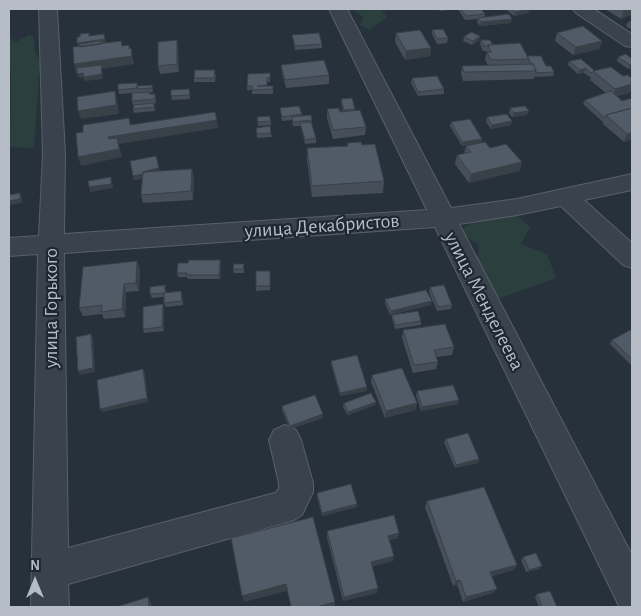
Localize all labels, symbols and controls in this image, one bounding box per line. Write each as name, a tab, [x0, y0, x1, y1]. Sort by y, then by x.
street label: улица Декабристов	[244, 209, 400, 243]
street label: улица Менделеева	[439, 228, 529, 374]
street label: улица Горького	[39, 248, 63, 368]
north arrow	[10, 556, 60, 606]
text: N	[30, 559, 40, 573]

